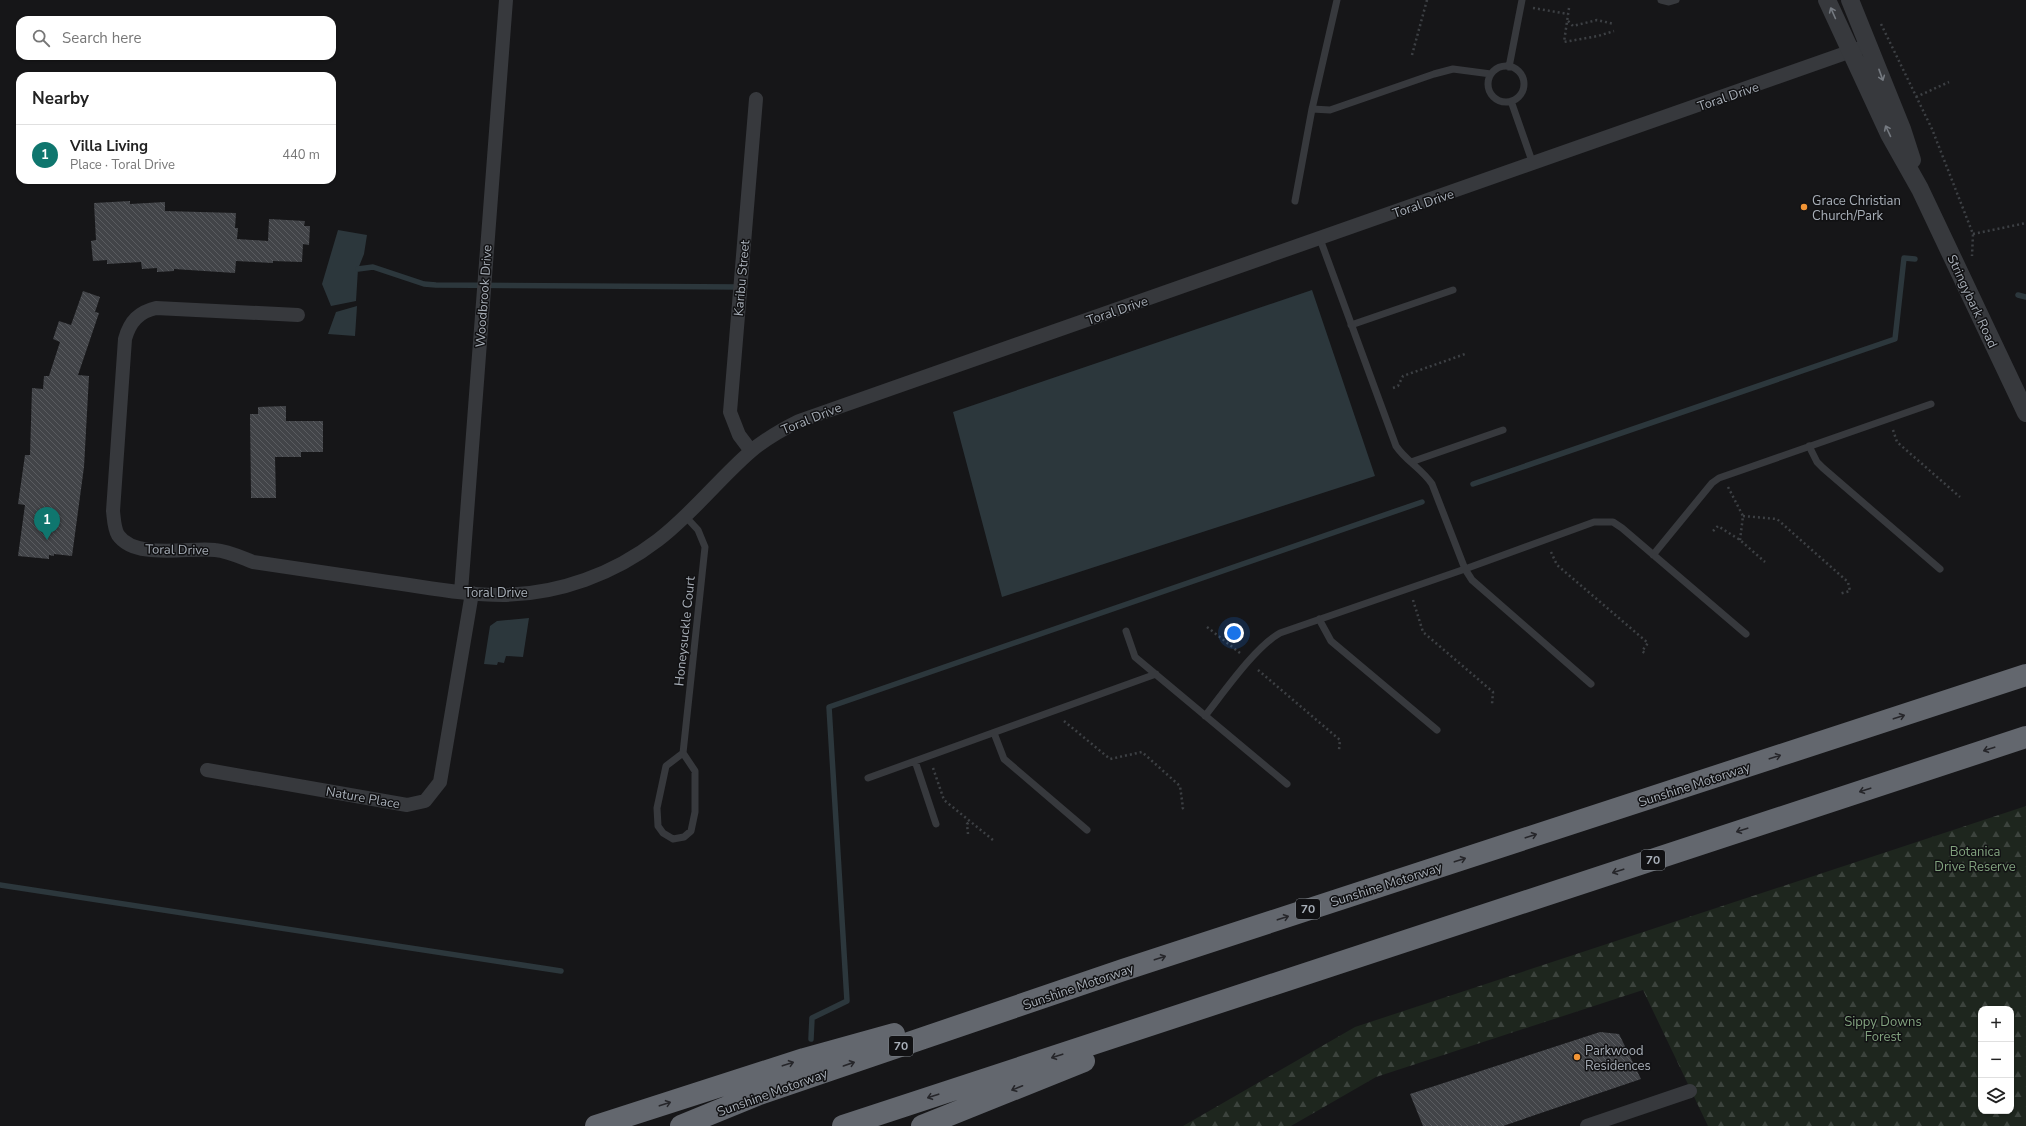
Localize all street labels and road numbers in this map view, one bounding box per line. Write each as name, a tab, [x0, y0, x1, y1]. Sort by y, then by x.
street label: Toral Drive	[1695, 78, 1761, 116]
street label: Toral Drive	[1390, 185, 1456, 223]
street label: Karibu Street	[730, 239, 754, 317]
street label: Woodbrook Drive	[471, 244, 497, 348]
street label: Stringybark Road	[1943, 252, 2002, 351]
street label: Toral Drive	[1084, 292, 1150, 330]
street label: Toral Drive	[779, 399, 844, 439]
street label: Toral Drive	[145, 540, 209, 560]
street label: Honeysuckle Court	[670, 575, 700, 687]
street label: Toral Drive	[464, 584, 528, 602]
street label: Sunshine Motorway	[1636, 758, 1753, 811]
street label: Nature Place	[324, 783, 401, 813]
road number: 70	[1641, 850, 1665, 870]
street label: Sunshine Motorway	[1328, 858, 1445, 911]
road number: 70	[1296, 899, 1320, 919]
street label: Sunshine Motorway	[1020, 959, 1137, 1014]
road number: 70	[889, 1036, 913, 1056]
street label: Sunshine Motorway	[715, 1064, 830, 1121]

